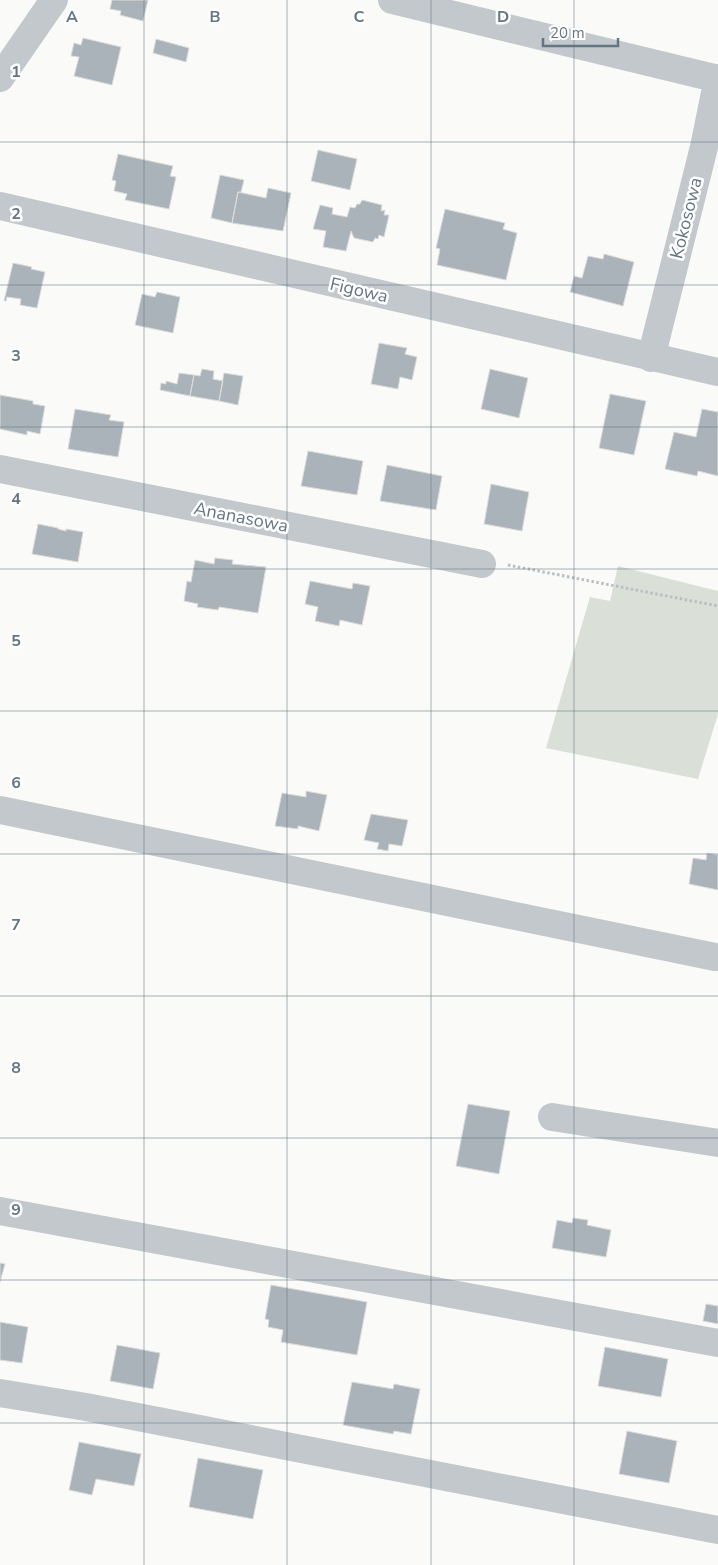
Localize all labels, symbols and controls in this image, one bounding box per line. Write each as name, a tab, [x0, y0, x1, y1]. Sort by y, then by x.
text: A	[66, 6, 78, 28]
text: B	[209, 6, 221, 28]
text: C	[354, 6, 365, 28]
text: D	[497, 6, 509, 28]
scale bar	[543, 15, 618, 47]
text: 20 m	[550, 23, 585, 43]
text: 1	[11, 61, 21, 83]
street label: Kokosowa	[664, 175, 708, 261]
text: 2	[11, 203, 21, 225]
street label: Figowa	[328, 272, 390, 308]
text: 3	[11, 345, 21, 367]
text: 4	[11, 488, 21, 510]
street label: Ananasowa	[192, 496, 290, 538]
text: 5	[11, 630, 21, 652]
text: 6	[11, 772, 21, 794]
text: 7	[11, 914, 21, 936]
text: 8	[11, 1057, 21, 1079]
text: 9	[11, 1199, 21, 1221]

